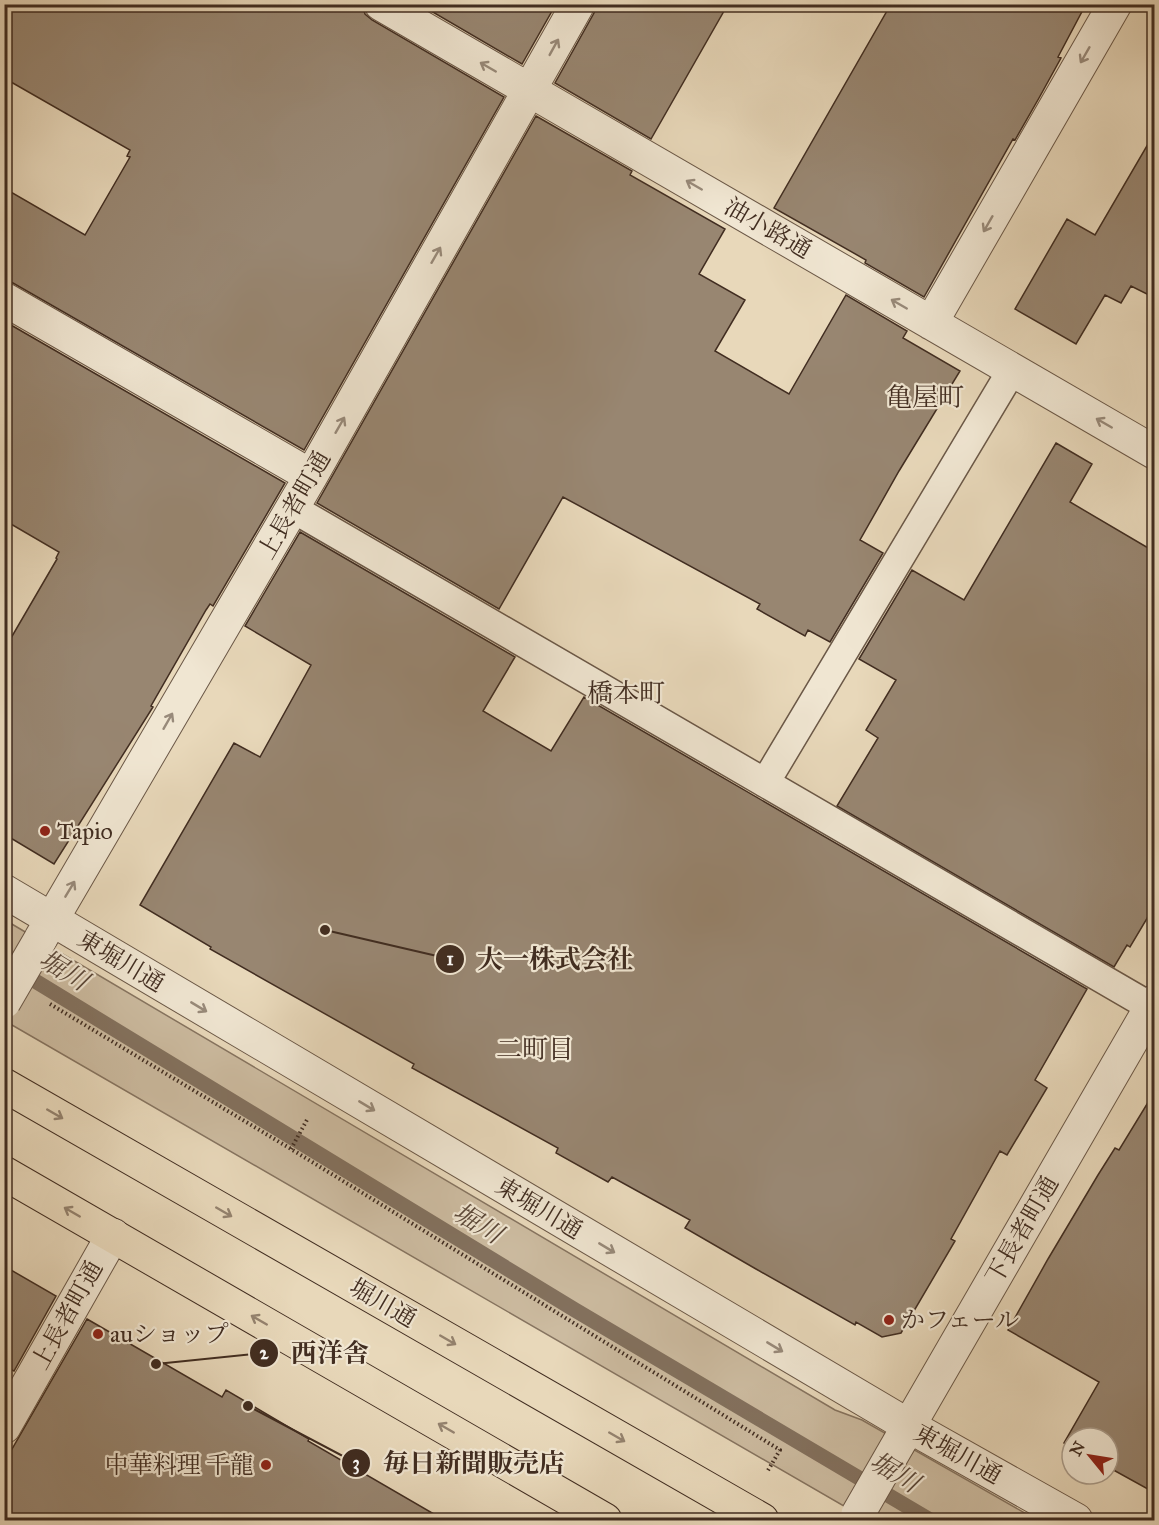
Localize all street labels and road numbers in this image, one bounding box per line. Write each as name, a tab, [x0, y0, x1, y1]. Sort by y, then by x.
street label: 油小路通	[719, 191, 817, 265]
street label: 上長者町通	[251, 446, 337, 564]
street label: 東堀川通	[72, 923, 170, 999]
street label: 東堀川通	[490, 1170, 588, 1246]
street label: 下長者町通	[979, 1171, 1065, 1289]
street label: 上長者町通	[25, 1255, 109, 1375]
street label: 堀川通	[344, 1272, 422, 1334]
street label: 東堀川通	[909, 1418, 1007, 1490]

